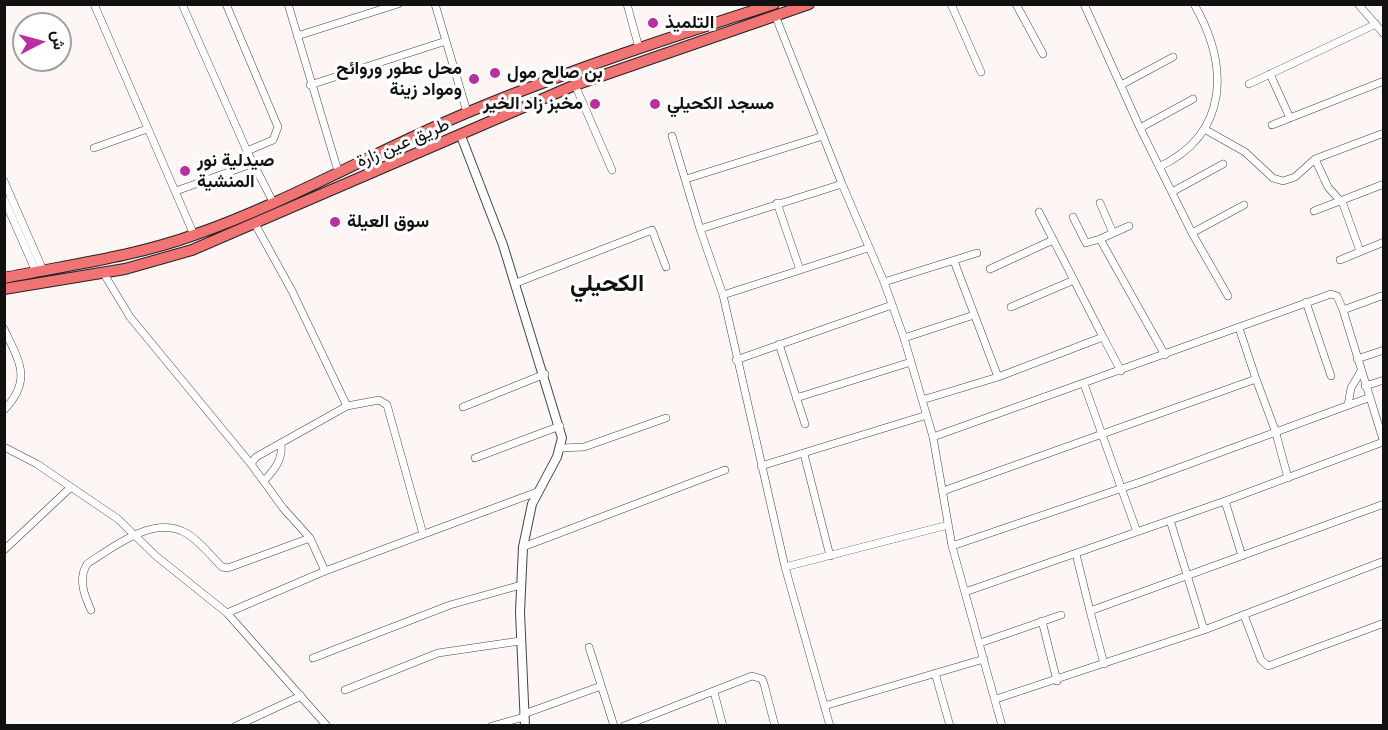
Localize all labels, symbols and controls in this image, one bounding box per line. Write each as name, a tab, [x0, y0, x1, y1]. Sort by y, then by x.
north arrow	[12, 12, 72, 72]
place label: التلميذ	[665, 12, 714, 34]
marker: التلميذ	[646, 16, 660, 30]
text: ش	[48, 30, 69, 51]
place label: محل عطور وروائح ومواد زينة	[336, 58, 462, 100]
place label: بن صالح مول	[507, 62, 603, 84]
marker: بن صالح مول	[488, 66, 502, 80]
marker: محل عطور وروائح ومواد زينة	[467, 72, 481, 86]
place label: مخبز زاد الخير	[483, 93, 583, 115]
place label: مسجد الكحيلي	[667, 93, 774, 115]
marker: مخبز زاد الخير	[588, 97, 602, 111]
marker: مسجد الكحيلي	[648, 97, 662, 111]
street label: طريق عين زارة	[353, 114, 453, 172]
place label: صيدلية نور المنشية	[197, 150, 275, 192]
marker: صيدلية نور المنشية	[178, 164, 192, 178]
place label: سوق العيلة	[347, 211, 429, 233]
marker: سوق العيلة	[328, 215, 342, 229]
district label: الكحيلي	[570, 270, 644, 298]

